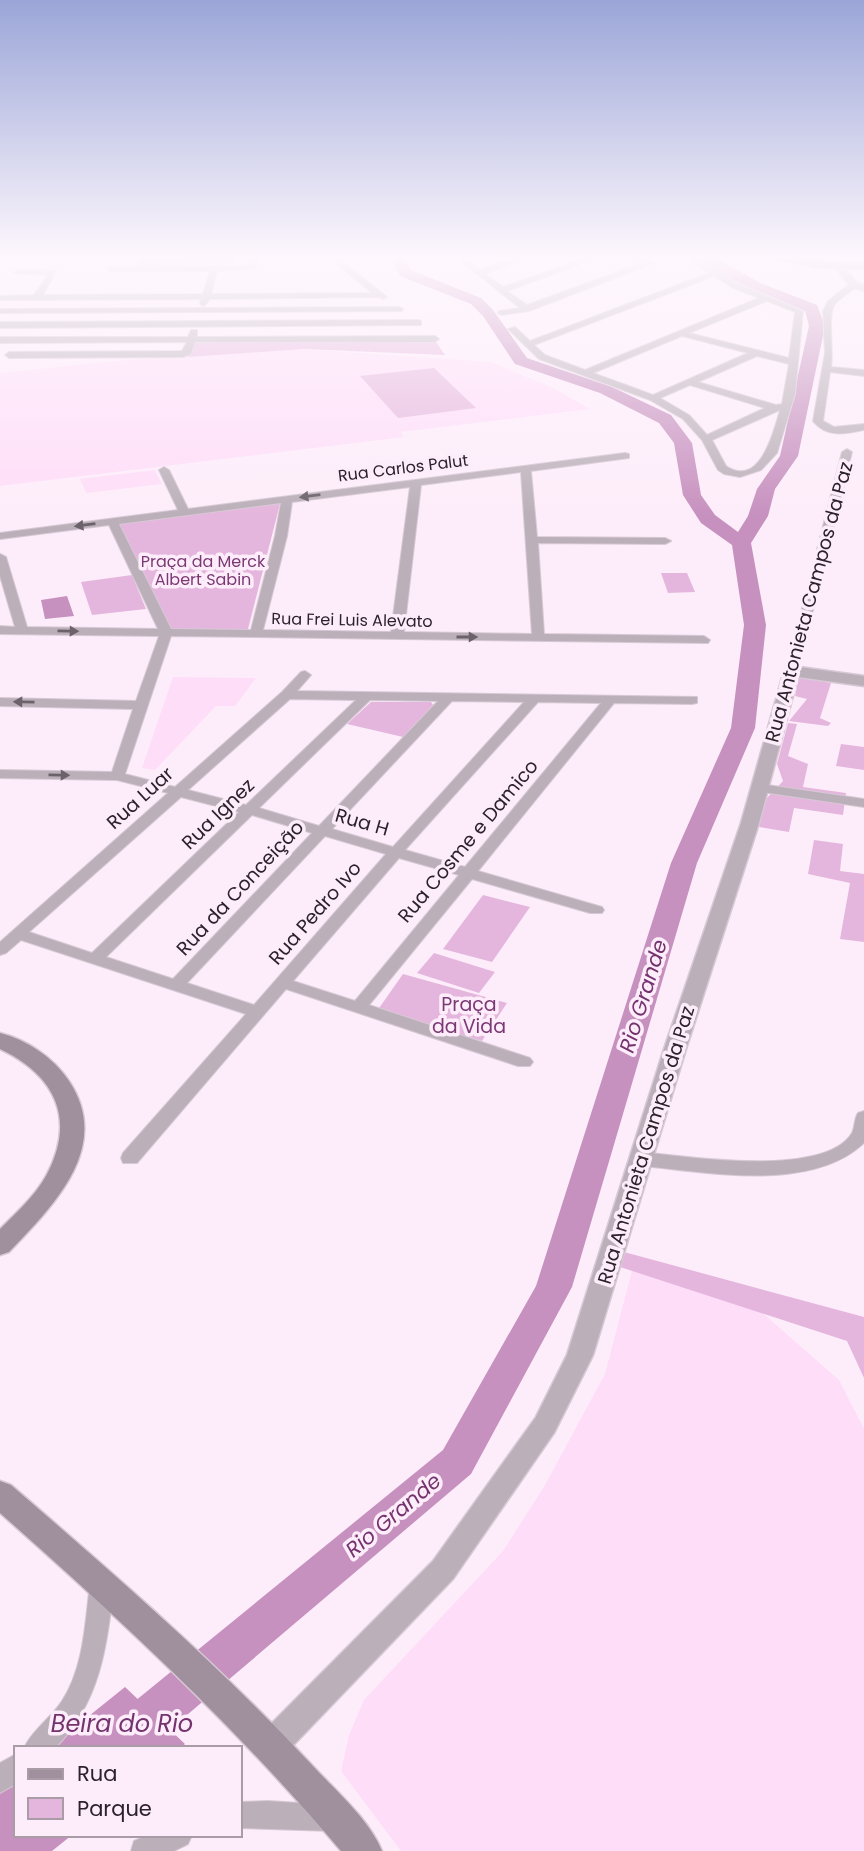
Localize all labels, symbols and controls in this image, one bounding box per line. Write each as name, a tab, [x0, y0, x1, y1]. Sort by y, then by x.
street label: Rua Carlos Palut	[337, 449, 470, 487]
street label: Rua Antonieta Campos da Paz	[759, 459, 859, 745]
one-way arrow	[299, 491, 321, 502]
one-way arrow	[74, 520, 96, 531]
park label: Praça da Merck Albert Sabin	[141, 550, 266, 591]
street label: Rua Frei Luis Alevato	[271, 607, 433, 633]
one-way arrow	[57, 625, 79, 637]
one-way arrow	[456, 631, 478, 643]
one-way arrow	[12, 697, 34, 708]
street label: Rua Cosme e Damico	[391, 753, 545, 929]
street label: Rua Luar	[101, 761, 179, 835]
one-way arrow	[48, 769, 70, 781]
street label: Rua Ignez	[176, 772, 260, 856]
street label: Rua H	[332, 801, 392, 843]
street label: Rua da Conceição	[170, 814, 310, 962]
street label: Rua Pedro Ivo	[262, 855, 368, 971]
water label: Rio Grande	[612, 936, 674, 1056]
park label: Praça da Vida	[432, 991, 506, 1040]
street label: Rua Antonieta Campos da Paz	[591, 1003, 701, 1287]
water label: Rio Grande	[339, 1466, 447, 1564]
water label: Beira do Rio	[51, 1707, 193, 1740]
legend	[14, 1746, 242, 1837]
text: Rua	[77, 1759, 117, 1788]
text: Parque	[77, 1794, 152, 1823]

